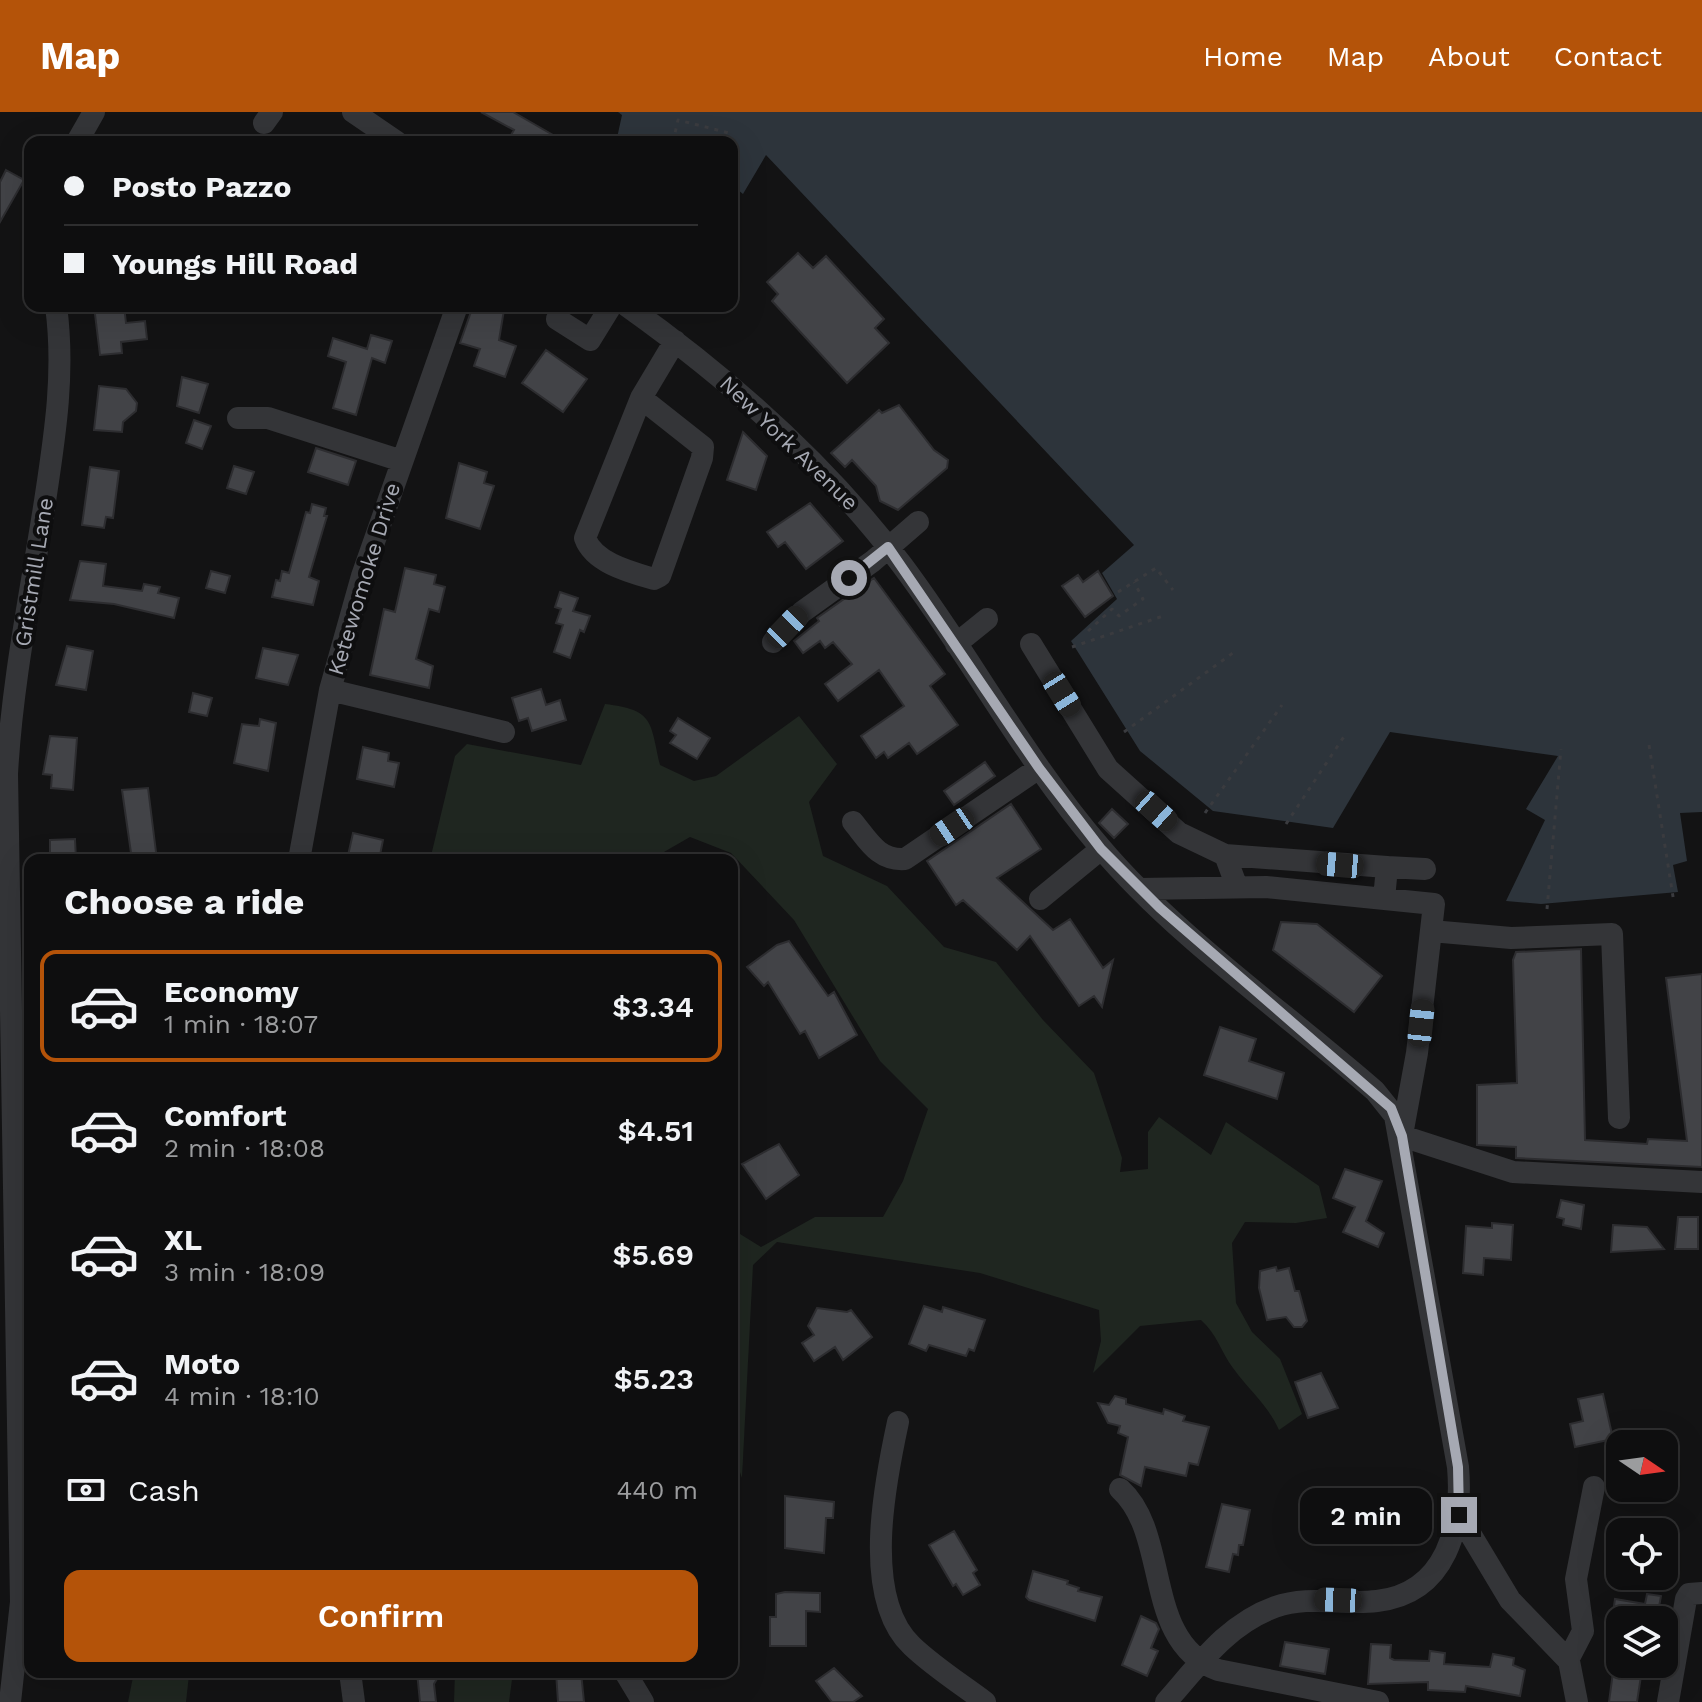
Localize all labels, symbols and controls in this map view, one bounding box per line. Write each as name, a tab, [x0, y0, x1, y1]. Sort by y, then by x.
text: Map	[40, 34, 120, 78]
text: Home	[1203, 40, 1283, 73]
text: Map	[1327, 40, 1384, 73]
text: About	[1428, 40, 1510, 73]
text: Contact	[1554, 40, 1662, 73]
text: Posto Pazzo	[112, 169, 291, 204]
text: Youngs Hill Road	[112, 246, 358, 281]
street label: New York Avenue	[715, 371, 863, 515]
street label: Ketewomoke Drive	[323, 480, 405, 678]
street label: Gristmill Lane	[10, 496, 58, 648]
route start	[831, 560, 867, 596]
car	[762, 601, 812, 653]
car	[1039, 667, 1085, 721]
car	[1130, 786, 1182, 836]
car	[925, 804, 979, 850]
car	[1315, 851, 1365, 879]
text: Choose a ride	[64, 881, 304, 923]
icon: car	[68, 970, 140, 1042]
text: Economy	[164, 974, 299, 1009]
text: $3.34	[612, 989, 694, 1024]
car	[1407, 998, 1435, 1048]
text: 1 min · 18:07	[164, 1009, 318, 1039]
icon: car	[68, 1094, 140, 1166]
text: Comfort	[164, 1098, 286, 1133]
text: $4.51	[618, 1113, 694, 1148]
text: 2 min · 18:08	[164, 1133, 325, 1163]
icon: car	[68, 1218, 140, 1290]
text: XL	[164, 1222, 202, 1257]
text: $5.69	[612, 1237, 694, 1272]
text: 3 min · 18:09	[164, 1257, 325, 1287]
icon: car	[68, 1342, 140, 1414]
text: Moto	[164, 1346, 240, 1381]
text: $5.23	[614, 1361, 694, 1396]
text: 4 min · 18:10	[164, 1381, 320, 1411]
north arrow	[1606, 1430, 1678, 1502]
map controls	[1606, 1430, 1678, 1678]
icon: cash	[64, 1468, 108, 1512]
text: Cash	[128, 1473, 200, 1508]
text: 440 m	[616, 1475, 698, 1505]
callout: 2 min	[1299, 1487, 1431, 1543]
route end	[1441, 1497, 1477, 1533]
text: 2 min	[1330, 1501, 1402, 1531]
button: locate	[1606, 1518, 1678, 1590]
button: Confirm	[64, 1570, 698, 1662]
car	[1314, 1587, 1362, 1613]
button: layers	[1606, 1606, 1678, 1678]

